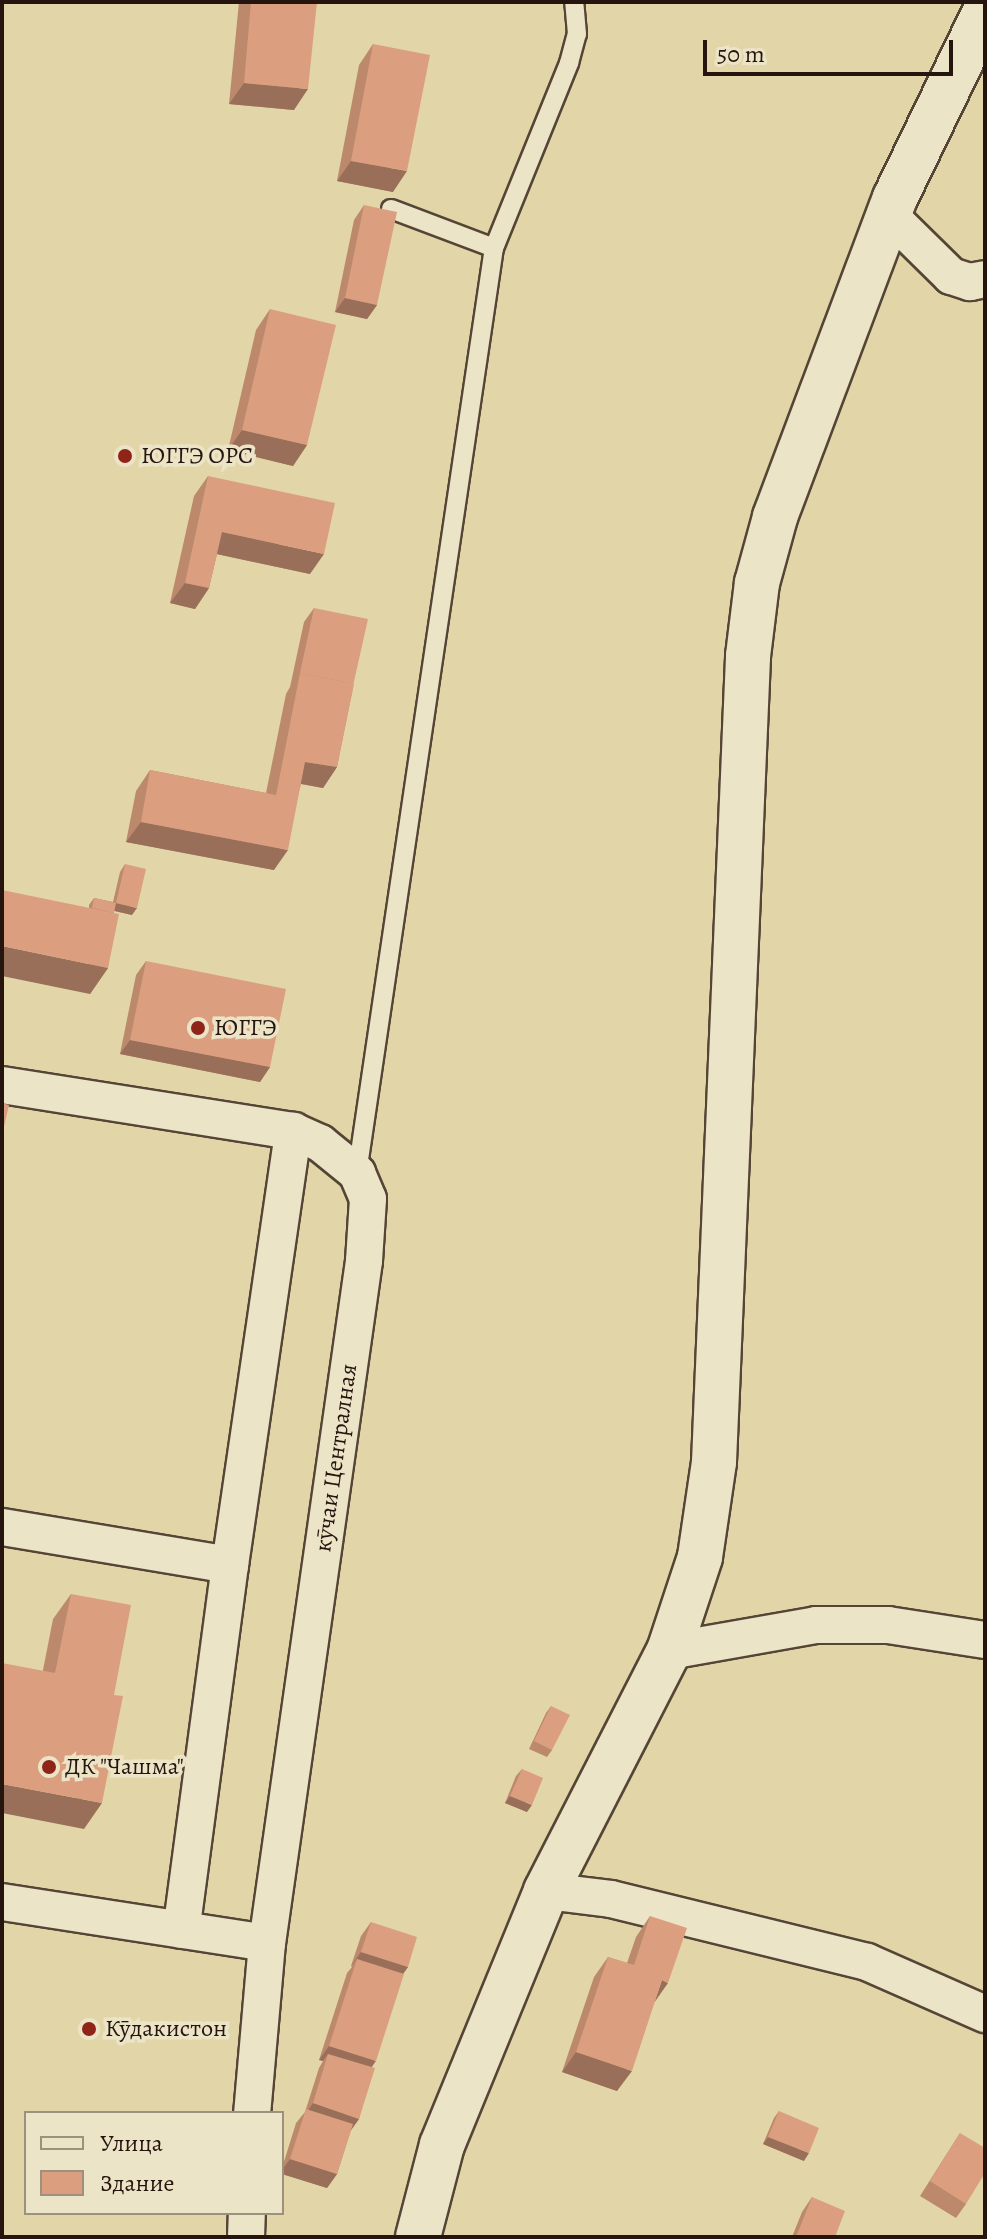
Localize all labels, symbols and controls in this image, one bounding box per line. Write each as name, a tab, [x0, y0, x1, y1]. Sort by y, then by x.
scale bar	[707, 24, 957, 74]
text: 50 m	[717, 38, 765, 70]
place label: ЮГГЭ ОРС	[141, 442, 253, 470]
marker: ЮГГЭ ОРС	[116, 447, 134, 465]
place label: ЮГГЭ	[214, 1014, 276, 1042]
marker: ЮГГЭ	[189, 1019, 207, 1037]
street label: кӯчаи Централная	[309, 1362, 363, 1554]
place label: ДК "Чашма"	[65, 1753, 184, 1781]
marker: ДК "Чашма"	[40, 1758, 58, 1776]
place label: Кӯдакистон	[105, 2015, 227, 2043]
marker: Кӯдакистон	[80, 2020, 98, 2038]
legend	[24, 2111, 284, 2215]
text: Улица	[100, 2127, 163, 2159]
text: Здание	[100, 2167, 175, 2199]

